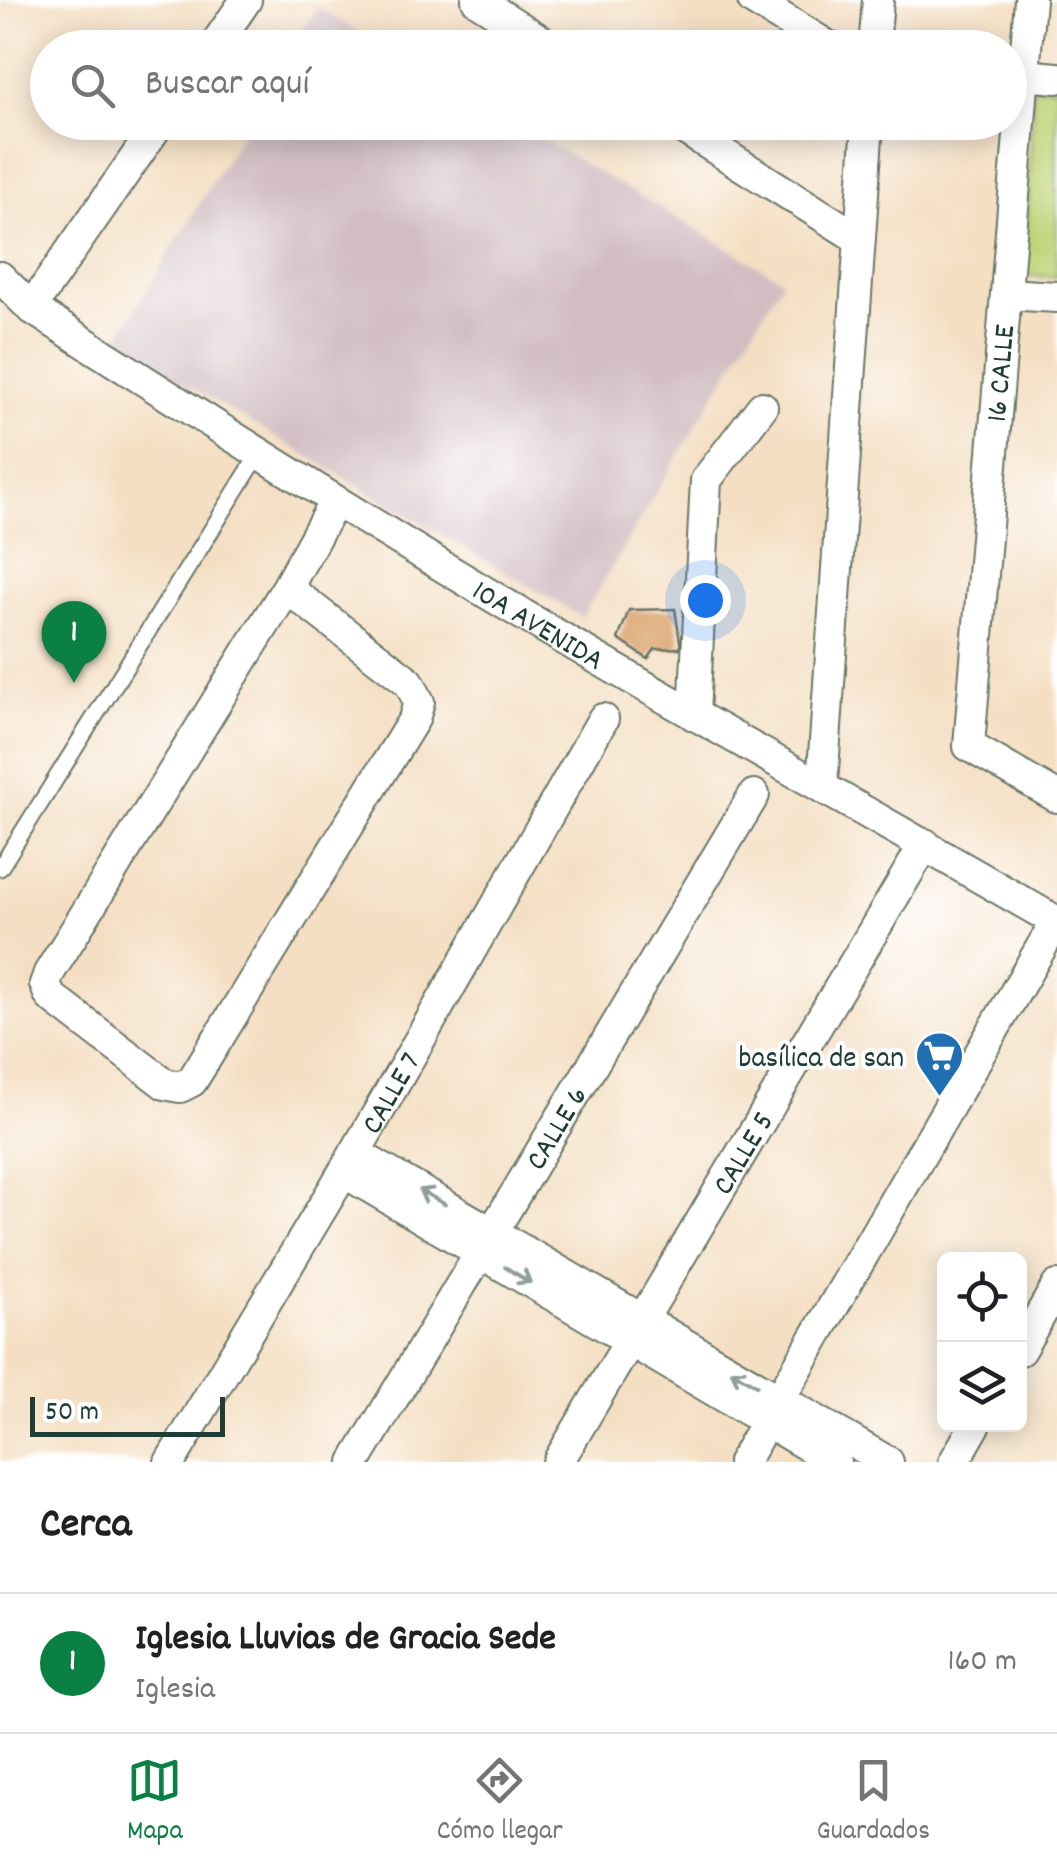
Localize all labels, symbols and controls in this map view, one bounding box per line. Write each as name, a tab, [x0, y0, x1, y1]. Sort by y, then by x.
search box	[30, 30, 1027, 140]
icon: search	[65, 58, 120, 113]
text: Buscar aquí	[145, 58, 309, 113]
street label: 16 CALLE	[978, 323, 1029, 424]
street label: 10A AVENIDA	[462, 572, 611, 684]
your location	[680, 575, 731, 626]
pin: 1	[42, 600, 106, 683]
supermarket icon: basílica de san	[913, 1030, 965, 1098]
place label: basílica de san	[738, 1039, 904, 1082]
street label: CALLE 7	[353, 1046, 434, 1143]
street label: CALLE 6	[517, 1080, 601, 1180]
street label: CALLE 5	[704, 1105, 787, 1205]
one-way arrow	[418, 1187, 447, 1207]
map controls	[937, 1252, 1027, 1432]
button: locate	[937, 1252, 1027, 1342]
one-way arrow	[504, 1265, 532, 1285]
button: layers	[937, 1342, 1027, 1432]
one-way arrow	[730, 1368, 758, 1388]
scale bar	[30, 1392, 225, 1436]
text: 50 m	[45, 1394, 99, 1434]
text: Cerca	[40, 1497, 131, 1557]
text: Iglesia Lluvias de Gracia Sede	[135, 1613, 556, 1668]
text: 1	[69, 1640, 76, 1686]
text: 160 m	[948, 1640, 1017, 1686]
text: Iglesia	[135, 1668, 215, 1714]
tab: Mapa	[127, 1753, 183, 1853]
tab: Cómo llegar	[437, 1753, 563, 1853]
tab: Guardados	[817, 1753, 930, 1853]

